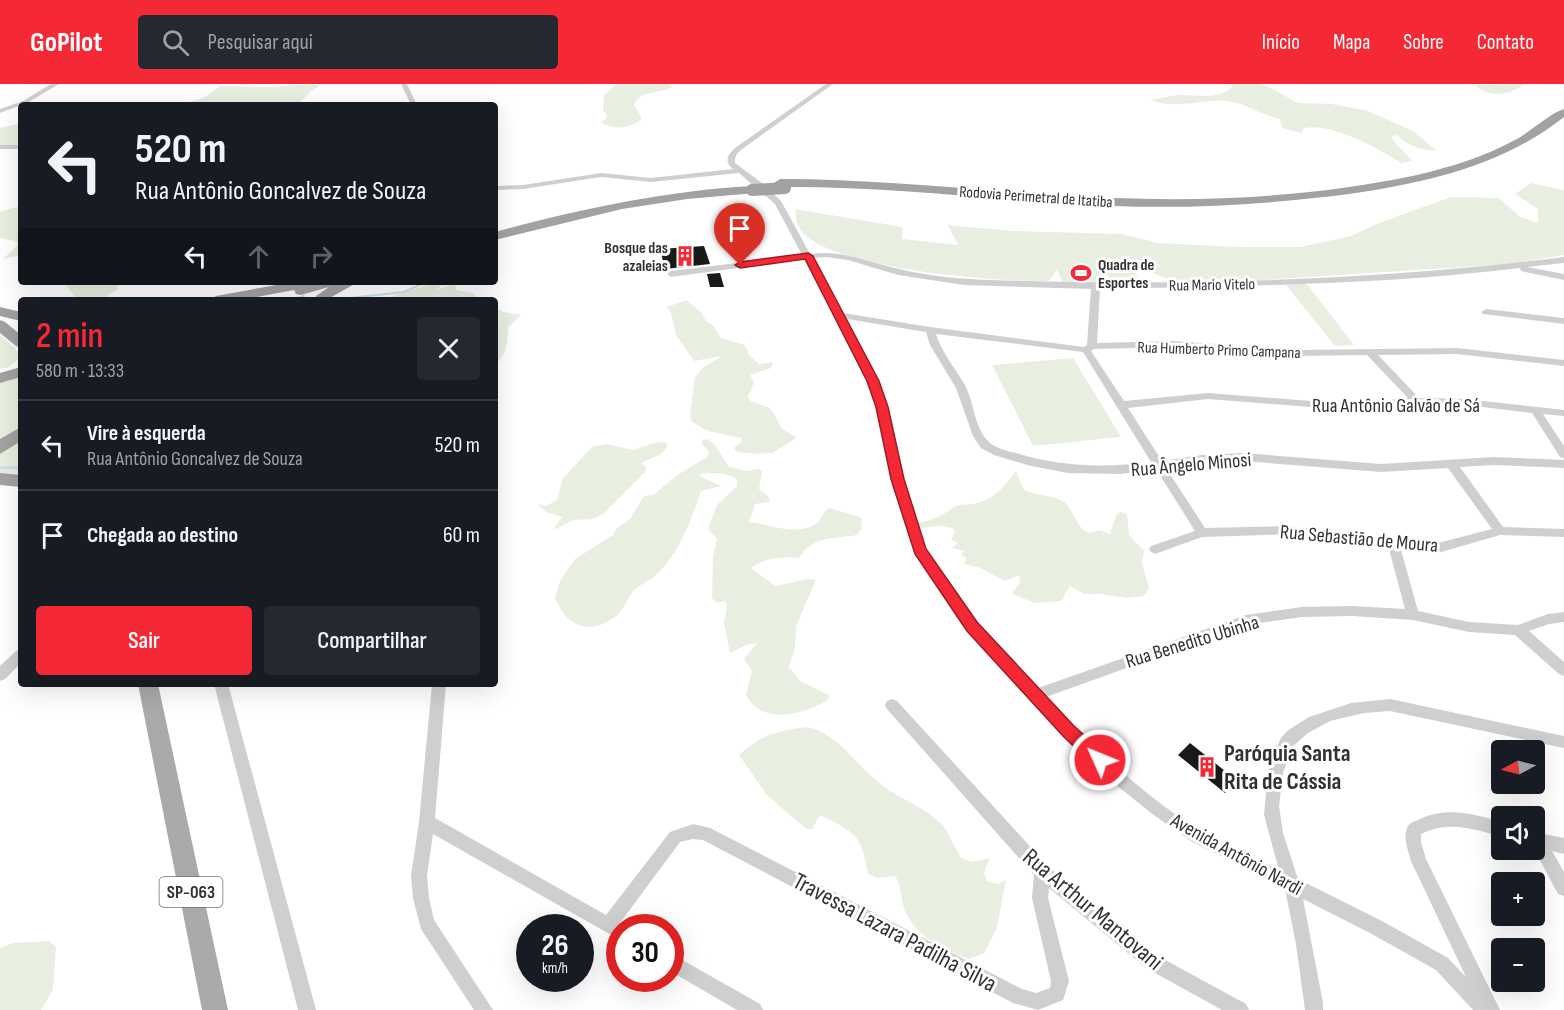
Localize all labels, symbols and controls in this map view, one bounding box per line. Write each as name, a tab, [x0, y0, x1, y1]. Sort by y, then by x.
search box	[138, 15, 558, 69]
text: GoPilot	[30, 26, 102, 59]
icon: search	[159, 26, 192, 59]
text: Pesquisar aqui	[207, 29, 313, 56]
text: Início	[1262, 30, 1300, 55]
text: Mapa	[1333, 30, 1370, 55]
text: Sobre	[1403, 30, 1444, 55]
text: Contato	[1477, 30, 1534, 55]
text: 520 m	[135, 124, 226, 175]
icon: left	[36, 126, 114, 204]
text: Rua Antônio Goncalvez de Souza	[135, 175, 426, 207]
street label: Rodovia Perimetral de Itatiba	[959, 183, 1113, 212]
pin	[714, 203, 765, 265]
icon: arrive	[723, 212, 756, 245]
place label: Bosque das azaleias	[604, 239, 668, 276]
icon: left	[179, 240, 212, 273]
icon: ahead	[242, 240, 275, 273]
icon: right	[305, 240, 338, 273]
building icon: Bosque das azaleias	[673, 244, 697, 268]
place label: Quadra de Esportes	[1098, 256, 1155, 293]
sports icon: Quadra de Esportes	[1069, 261, 1093, 285]
street label: Rua Mario Vitelo	[1169, 275, 1255, 296]
text: 2 min	[36, 315, 103, 358]
button: close	[417, 317, 480, 380]
street label: Rua Humberto Primo Campana	[1137, 338, 1301, 363]
text: 580 m · 13:33	[36, 359, 124, 383]
street label: Rua Antônio Galvão de Sá	[1312, 394, 1480, 418]
text: Vire à esquerda	[87, 420, 206, 447]
icon: left	[36, 429, 69, 462]
text: 520 m	[435, 432, 480, 459]
text: Rua Antônio Goncalvez de Souza	[87, 447, 303, 471]
street label: Rua Ângelo Minosi	[1130, 448, 1252, 482]
icon: arrive	[36, 519, 69, 552]
street label: Rua Sebastião de Moura	[1279, 520, 1439, 558]
text: Chegada ao destino	[87, 522, 238, 549]
text: 60 m	[443, 522, 480, 549]
button: Sair	[36, 606, 252, 675]
button: Compartilhar	[264, 606, 480, 675]
street label: Rua Benedito Ubinha	[1123, 610, 1262, 674]
position arrow	[1068, 728, 1132, 792]
place label: Paróquia Santa Rita de Cássia	[1224, 739, 1351, 796]
north arrow	[1491, 740, 1545, 794]
map controls	[1491, 740, 1545, 992]
building icon: Paróquia Santa Rita de Cássia	[1195, 755, 1219, 779]
button: sound	[1491, 806, 1545, 860]
street label: Avenida Antônio Nardi	[1166, 808, 1306, 901]
street label: Rua Arthur Mantovani	[1017, 842, 1169, 976]
street label: Travessa Lazara Padilha Silva	[788, 866, 1002, 998]
button: +	[1491, 872, 1545, 926]
road number: SP-063	[160, 877, 222, 907]
speed limit sign: 30	[606, 914, 684, 992]
text: 26	[541, 928, 569, 964]
button: −	[1491, 938, 1545, 992]
text: km/h	[542, 959, 568, 978]

